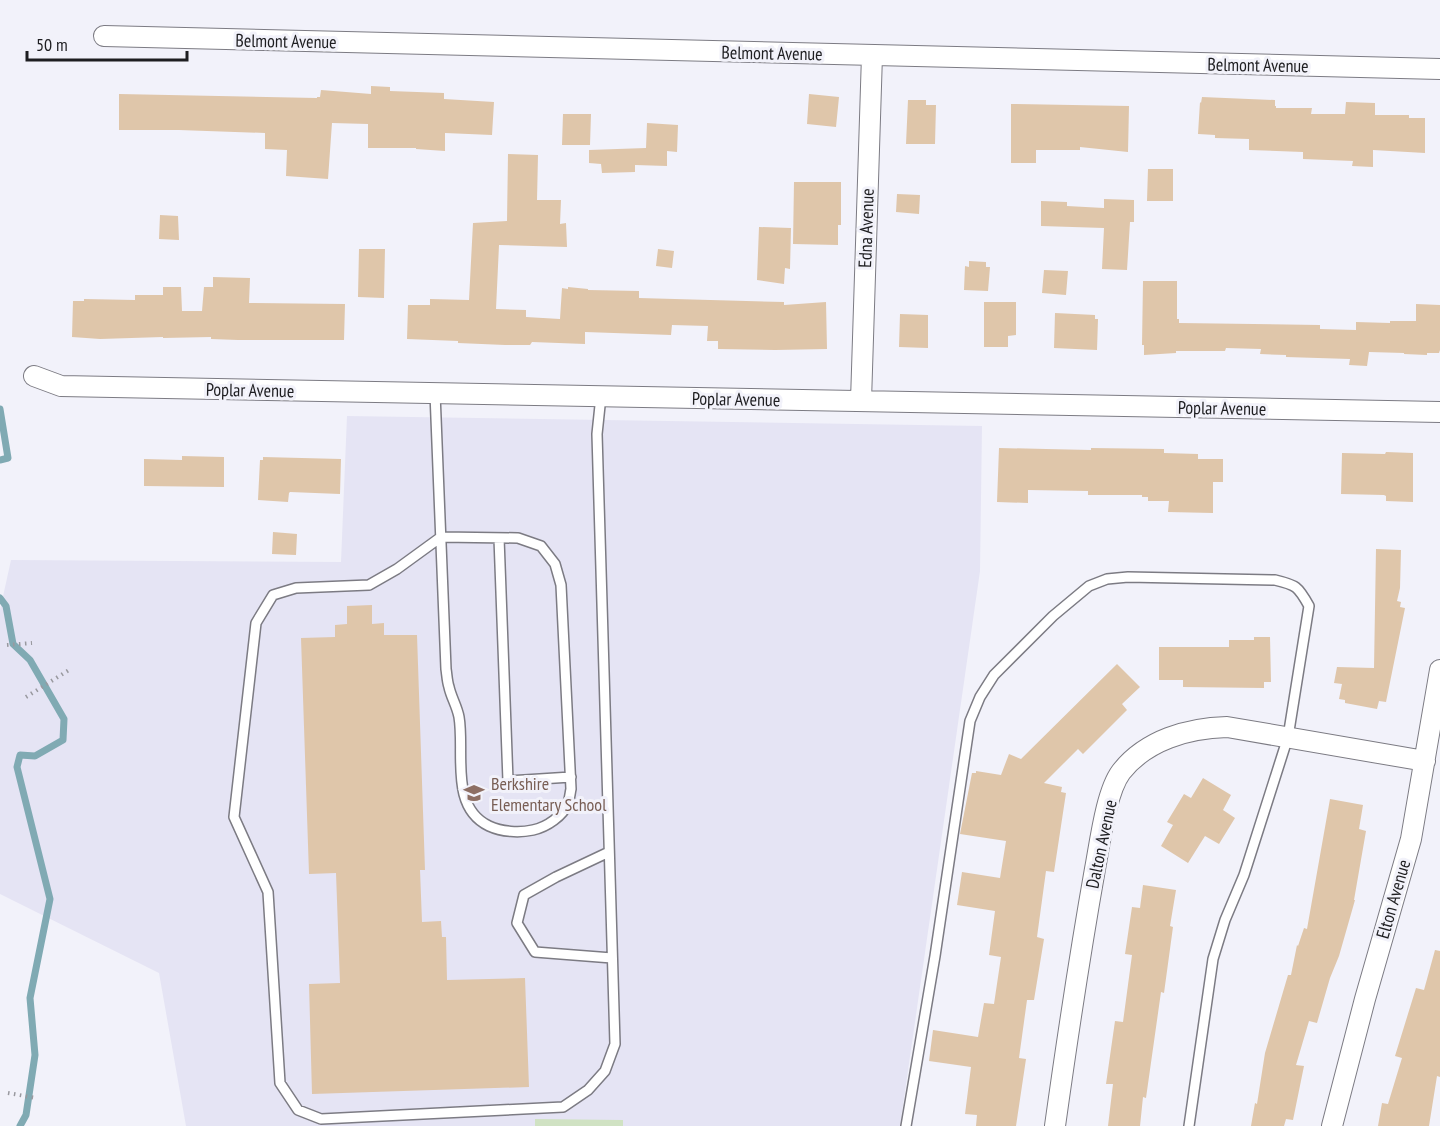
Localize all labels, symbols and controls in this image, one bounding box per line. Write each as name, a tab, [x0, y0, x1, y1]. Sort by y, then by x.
scale bar	[27, 24, 188, 62]
street label: Belmont Avenue	[235, 29, 337, 53]
text: 50 m	[36, 33, 68, 56]
street label: Belmont Avenue	[721, 41, 823, 65]
street label: Belmont Avenue	[1207, 53, 1309, 77]
street label: Edna Avenue	[853, 188, 879, 268]
street label: Poplar Avenue	[206, 378, 294, 402]
street label: Poplar Avenue	[692, 387, 780, 411]
street label: Poplar Avenue	[1178, 396, 1266, 420]
place label: Berkshire Elementary School	[491, 772, 607, 816]
school or university icon: Berkshire Elementary School	[462, 781, 486, 805]
street label: Dalton Avenue	[1080, 798, 1122, 890]
street label: Elton Avenue	[1371, 857, 1415, 941]

